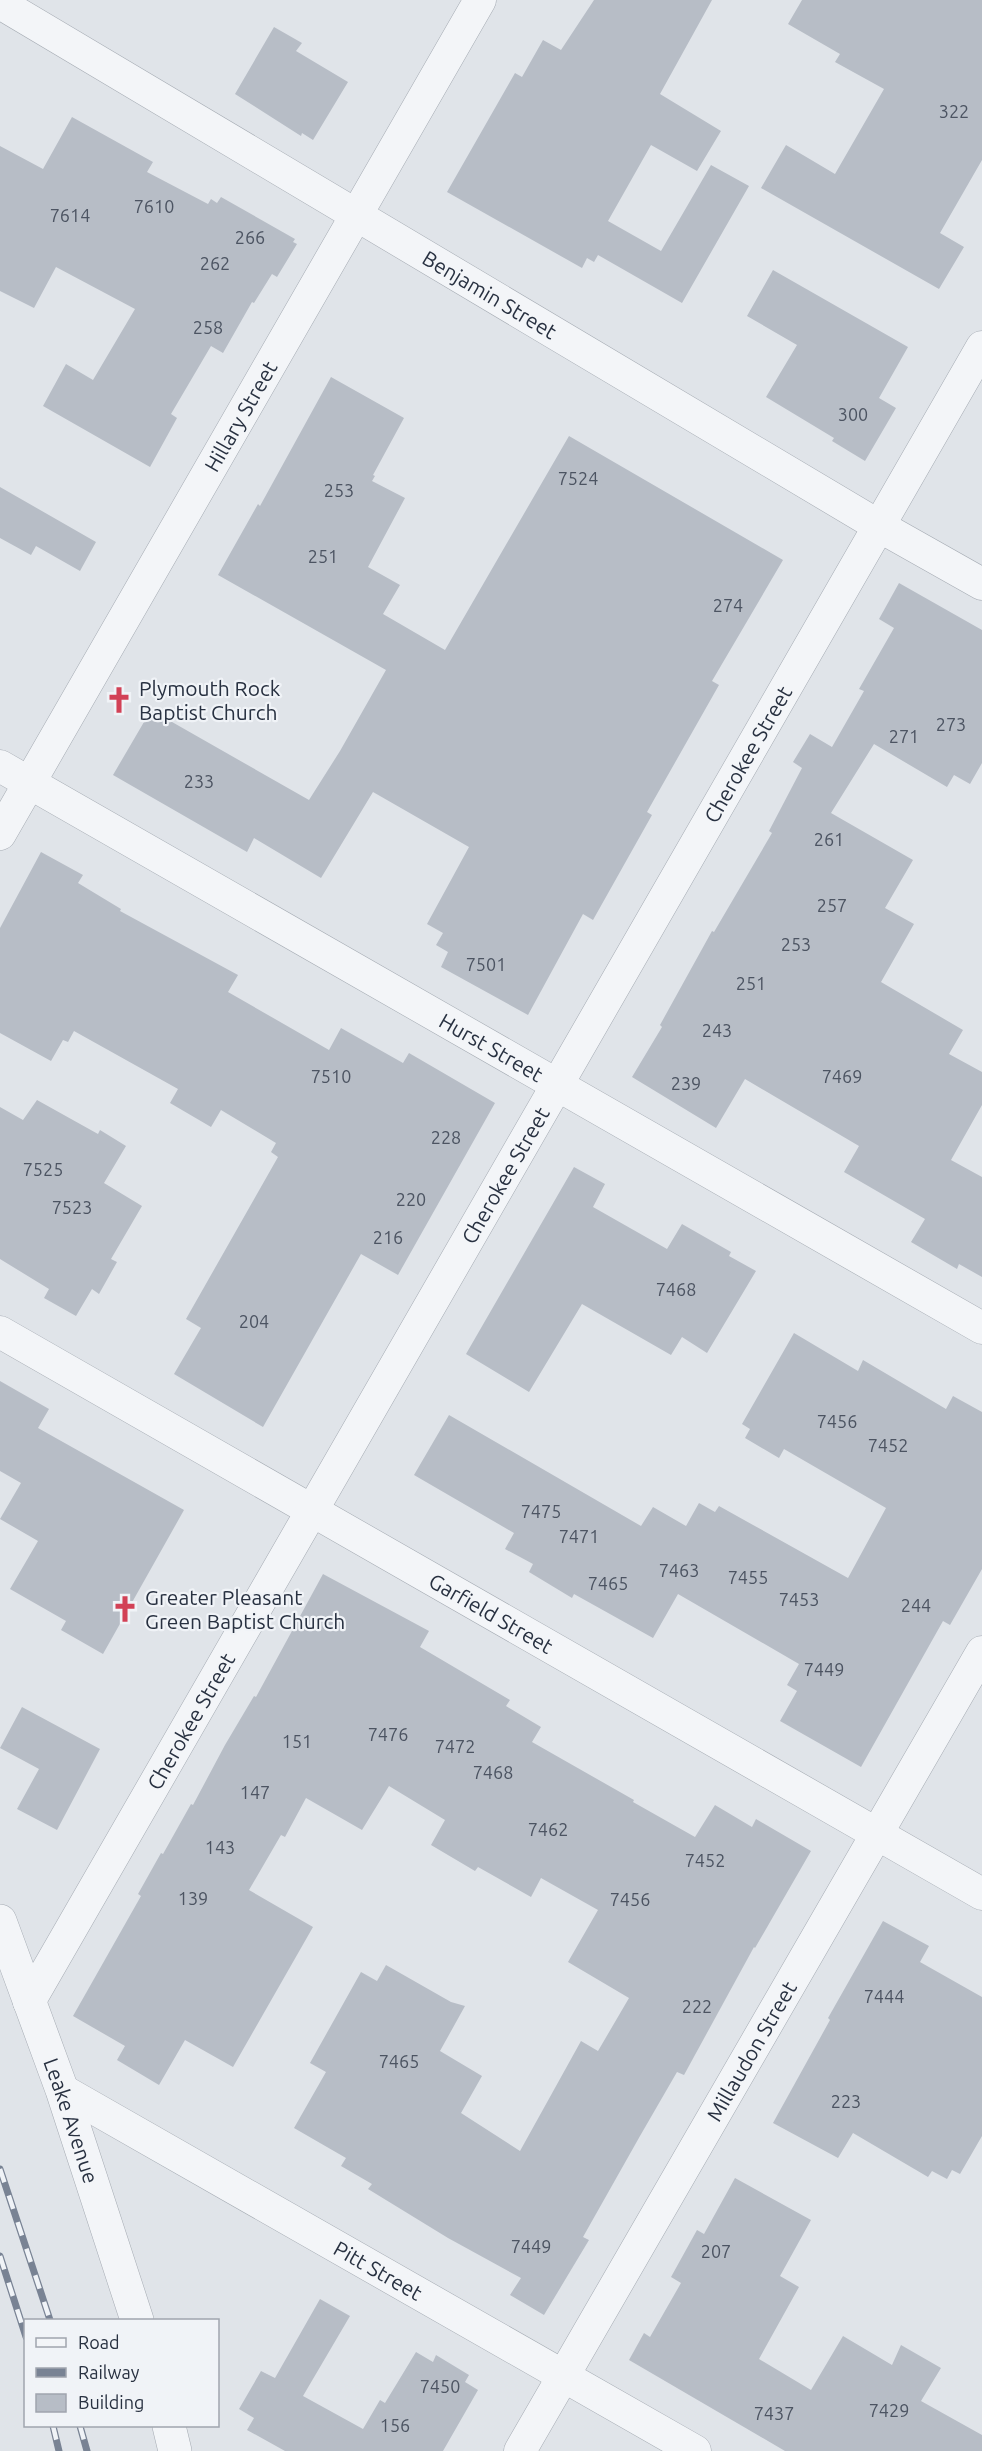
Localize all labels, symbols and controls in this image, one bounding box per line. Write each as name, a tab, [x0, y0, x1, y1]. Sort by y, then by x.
house number: 322	[939, 101, 969, 121]
house number: 7610	[134, 196, 174, 216]
house number: 7614	[50, 205, 90, 225]
house number: 266	[235, 227, 265, 247]
street label: Benjamin Street	[419, 245, 561, 344]
house number: 262	[200, 253, 230, 273]
house number: 258	[193, 317, 223, 337]
street label: Hillary Street	[199, 357, 282, 476]
house number: 300	[838, 404, 868, 424]
house number: 7524	[558, 468, 598, 488]
house number: 253	[324, 480, 354, 500]
house number: 251	[308, 546, 338, 566]
house number: 274	[713, 595, 743, 615]
place label: Plymouth Rock Baptist Church	[139, 676, 281, 724]
street label: Cherokee Street	[699, 682, 796, 827]
church icon: Plymouth Rock Baptist Church	[104, 685, 134, 715]
house number: 273	[936, 714, 966, 734]
house number: 271	[889, 726, 919, 746]
house number: 233	[184, 771, 214, 791]
house number: 261	[814, 829, 844, 849]
house number: 257	[817, 895, 847, 915]
house number: 253	[781, 934, 811, 954]
house number: 7501	[466, 954, 506, 974]
house number: 251	[736, 973, 766, 993]
street label: Hurst Street	[435, 1008, 547, 1086]
house number: 243	[702, 1020, 732, 1040]
house number: 7510	[311, 1066, 351, 1086]
house number: 7469	[822, 1066, 862, 1086]
house number: 239	[671, 1073, 701, 1093]
street label: Cherokee Street	[456, 1103, 554, 1248]
house number: 228	[431, 1127, 461, 1147]
house number: 7525	[23, 1159, 63, 1179]
house number: 220	[396, 1189, 426, 1209]
house number: 7523	[52, 1197, 92, 1217]
house number: 216	[373, 1227, 403, 1247]
house number: 7468	[656, 1279, 696, 1299]
house number: 204	[239, 1311, 269, 1331]
house number: 7456	[817, 1411, 857, 1431]
house number: 7452	[868, 1435, 908, 1455]
house number: 7475	[521, 1501, 561, 1521]
house number: 7471	[559, 1526, 599, 1546]
house number: 7463	[659, 1560, 699, 1580]
house number: 7455	[728, 1567, 768, 1587]
street label: Garfield Street	[425, 1568, 557, 1658]
house number: 7465	[588, 1573, 628, 1593]
place label: Greater Pleasant Green Baptist Church	[145, 1585, 345, 1633]
house number: 7453	[779, 1589, 819, 1609]
church icon: Greater Pleasant Green Baptist Church	[110, 1594, 140, 1624]
house number: 244	[901, 1595, 931, 1615]
street label: Cherokee Street	[142, 1649, 239, 1794]
house number: 7449	[804, 1659, 844, 1679]
house number: 7476	[368, 1724, 408, 1744]
house number: 151	[282, 1731, 312, 1751]
house number: 7472	[435, 1736, 475, 1756]
house number: 7468	[473, 1762, 513, 1782]
house number: 147	[240, 1782, 270, 1802]
house number: 7462	[528, 1819, 568, 1839]
house number: 143	[205, 1837, 235, 1857]
house number: 7452	[685, 1850, 725, 1870]
house number: 139	[178, 1888, 208, 1908]
house number: 7456	[610, 1889, 650, 1909]
street label: Millaudon Street	[702, 1977, 801, 2125]
house number: 7444	[864, 1986, 904, 2006]
house number: 222	[682, 1996, 712, 2016]
house number: 7465	[379, 2051, 419, 2071]
street label: Leake Avenue	[39, 2055, 104, 2186]
house number: 223	[831, 2091, 861, 2111]
street label: Pitt Street	[330, 2236, 427, 2305]
house number: 7449	[511, 2236, 551, 2256]
house number: 207	[701, 2241, 731, 2261]
legend	[24, 2319, 219, 2427]
text: Road	[78, 2332, 120, 2352]
text: Railway	[78, 2362, 140, 2382]
house number: 7450	[420, 2376, 460, 2396]
text: Building	[78, 2392, 144, 2412]
house number: 7429	[869, 2400, 909, 2420]
house number: 7437	[754, 2403, 794, 2423]
house number: 156	[380, 2415, 410, 2435]

